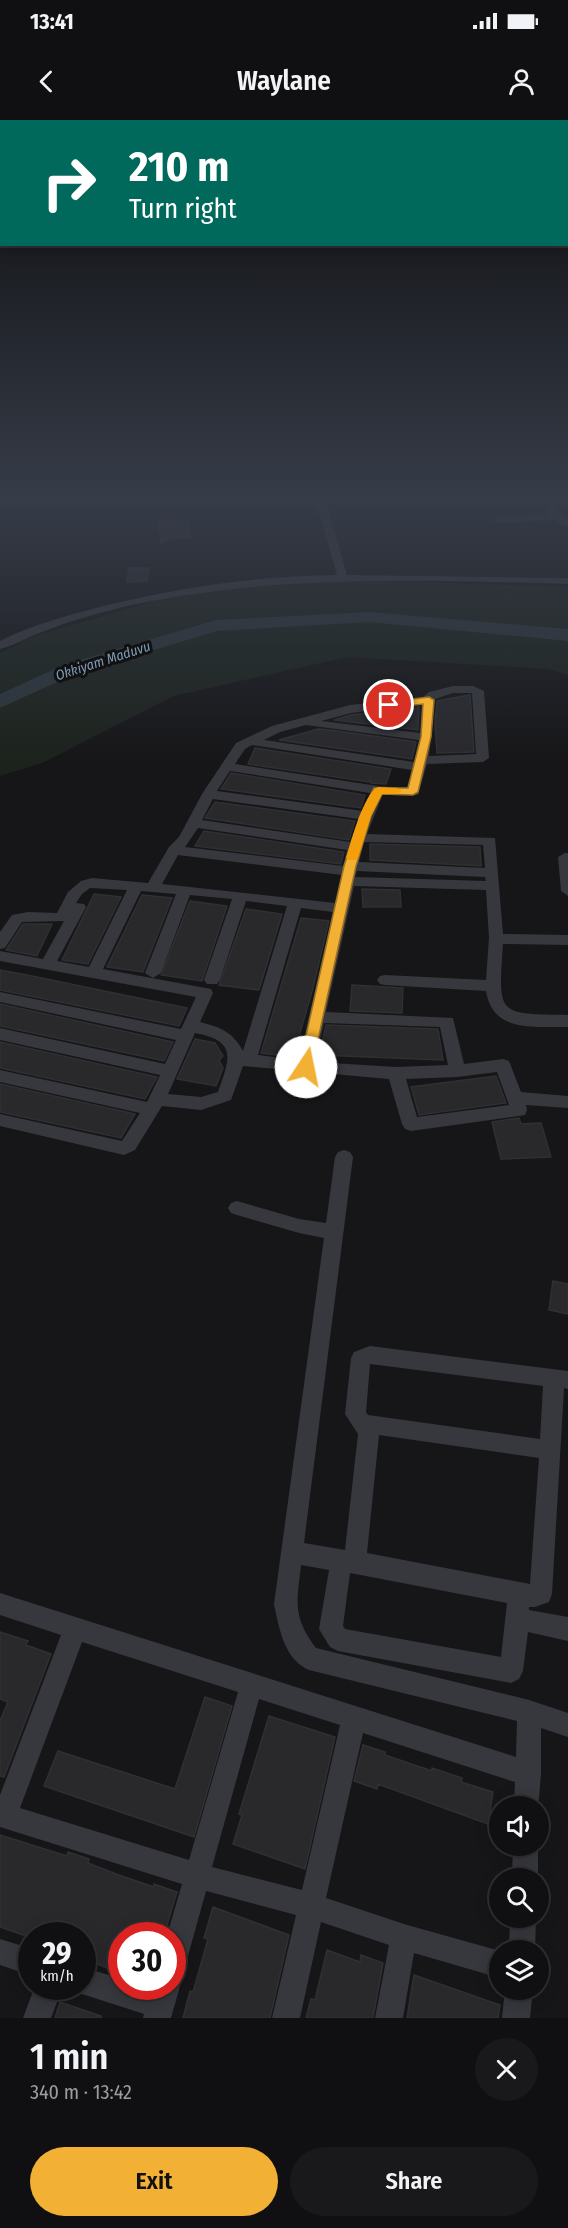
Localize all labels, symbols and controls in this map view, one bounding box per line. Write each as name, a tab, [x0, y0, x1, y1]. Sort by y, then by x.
text: 13:41	[30, 8, 74, 35]
icon: back	[30, 65, 63, 98]
text: Waylane	[237, 65, 331, 97]
icon: person	[505, 65, 538, 98]
text: 210 m	[129, 142, 229, 192]
icon: right	[30, 144, 108, 222]
text: Turn right	[129, 193, 237, 225]
water label: Okkiyam Maduvu	[53, 638, 153, 684]
pin	[363, 679, 414, 730]
icon: arrive	[372, 688, 405, 721]
position arrow	[274, 1035, 338, 1099]
map controls	[489, 1796, 549, 2000]
button: sound	[489, 1796, 549, 1856]
button: search	[489, 1868, 549, 1928]
speed limit sign: 30	[108, 1922, 186, 2000]
text: 29	[42, 1936, 72, 1972]
button: layers	[489, 1940, 549, 2000]
text: km/h	[40, 1967, 74, 1985]
text: 1 min	[30, 2035, 108, 2079]
button: close	[475, 2038, 538, 2101]
text: 340 m · 13:42	[30, 2080, 132, 2104]
button: Exit	[30, 2147, 278, 2216]
button: Share	[290, 2147, 538, 2216]

